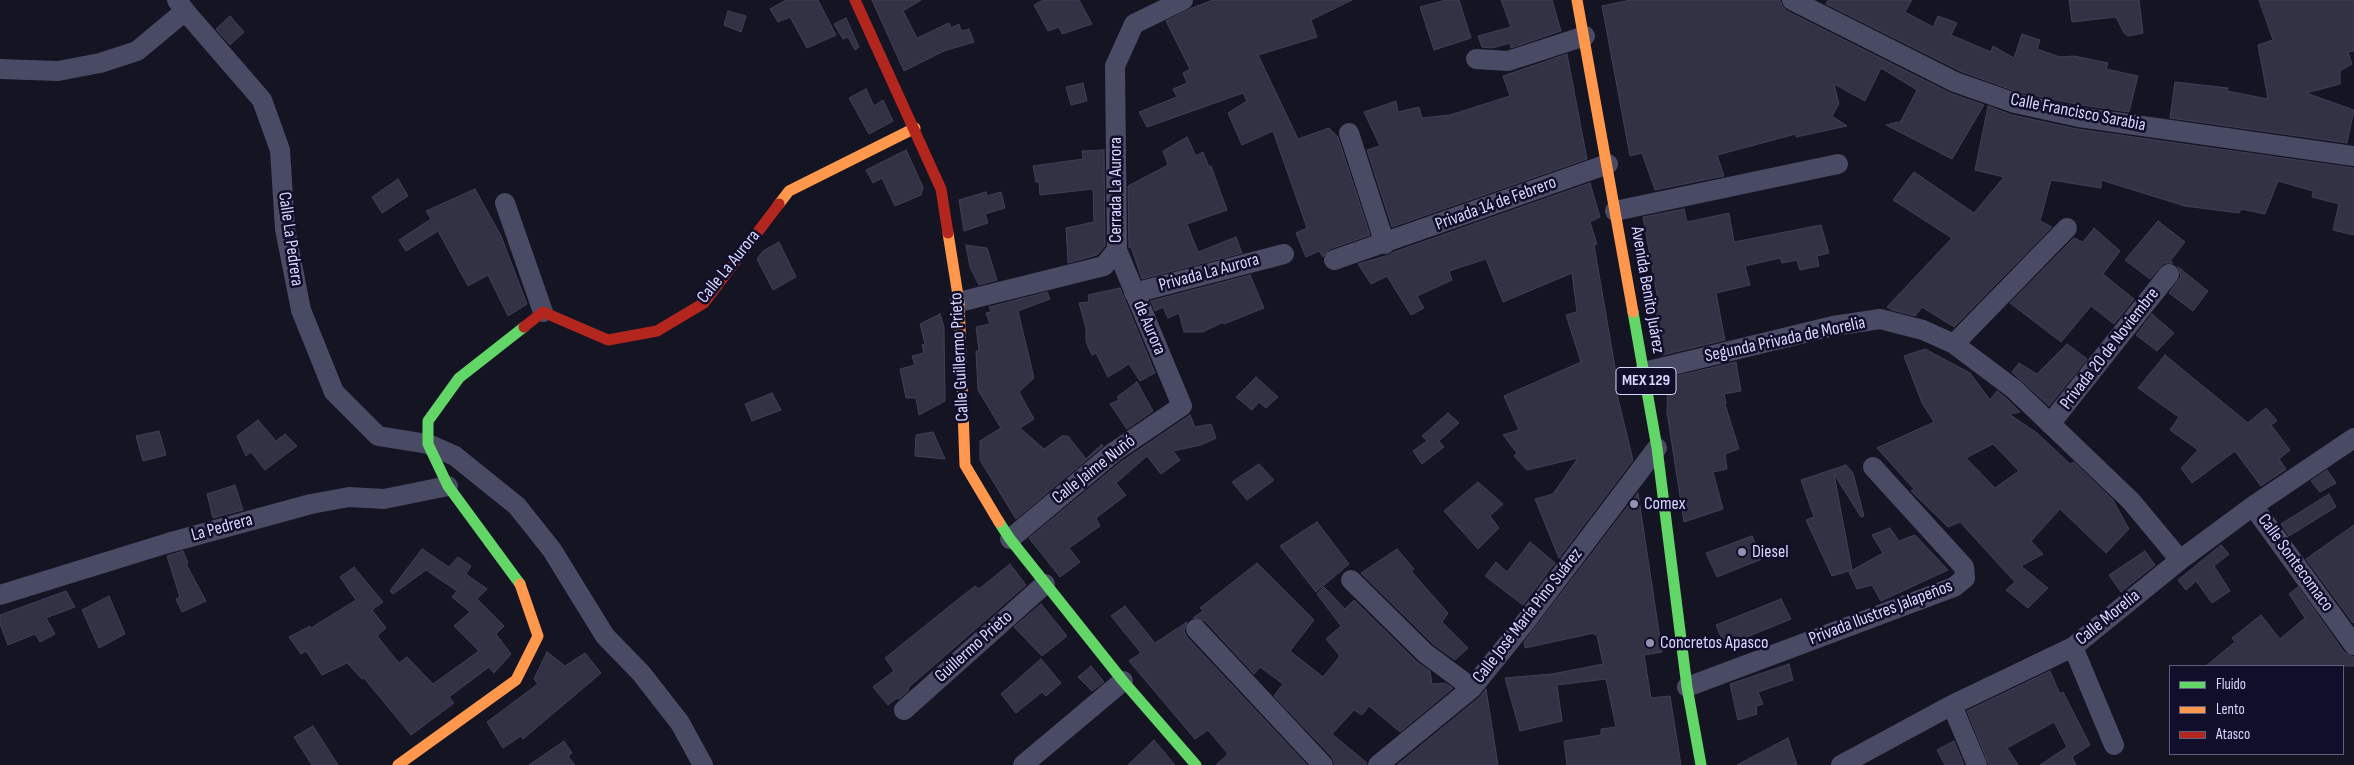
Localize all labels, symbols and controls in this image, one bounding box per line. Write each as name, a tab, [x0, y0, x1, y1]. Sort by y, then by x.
street label: Calle Francisco Sarabia	[2009, 89, 2147, 137]
street label: Cerrada La Aurora	[1105, 137, 1127, 243]
street label: Privada 14 de Febrero	[1433, 172, 1559, 236]
street label: Calle La Pedrera	[273, 191, 307, 287]
street label: Avenida Benito Juárez	[1625, 225, 1669, 355]
street label: Calle La Aurora	[693, 226, 765, 308]
street label: Privada La Aurora	[1157, 249, 1261, 297]
street label: Privada 20 de Noviembre	[2056, 284, 2164, 414]
street label: Calle Guillermo Prieto	[946, 292, 974, 422]
street label: de Aurora	[1128, 298, 1170, 358]
street label: Segunda Privada de Morelia	[1703, 312, 1867, 368]
road number: MEX 129	[1616, 368, 1676, 394]
street label: Calle Jaime Nuñó	[1048, 431, 1140, 509]
place label: Comex	[1644, 493, 1685, 515]
marker: Comex	[1628, 498, 1640, 510]
street label: La Pedrera	[189, 509, 255, 547]
street label: Calle Sontecomaco	[2252, 510, 2338, 616]
place label: Diesel	[1752, 541, 1788, 563]
street label: Calle José María Pino Suárez	[1469, 544, 1587, 688]
marker: Diesel	[1736, 546, 1748, 558]
street label: Privada Ilustres Jalapeños	[1806, 576, 1956, 650]
street label: Calle Morelia	[2072, 586, 2144, 650]
street label: Guillermo Prieto	[931, 607, 1017, 687]
place label: Concretos Apasco	[1660, 632, 1768, 654]
marker: Concretos Apasco	[1644, 637, 1656, 649]
legend	[2169, 665, 2344, 755]
text: Fluido	[2216, 675, 2246, 694]
text: Lento	[2216, 700, 2245, 719]
text: Atasco	[2216, 725, 2250, 744]

